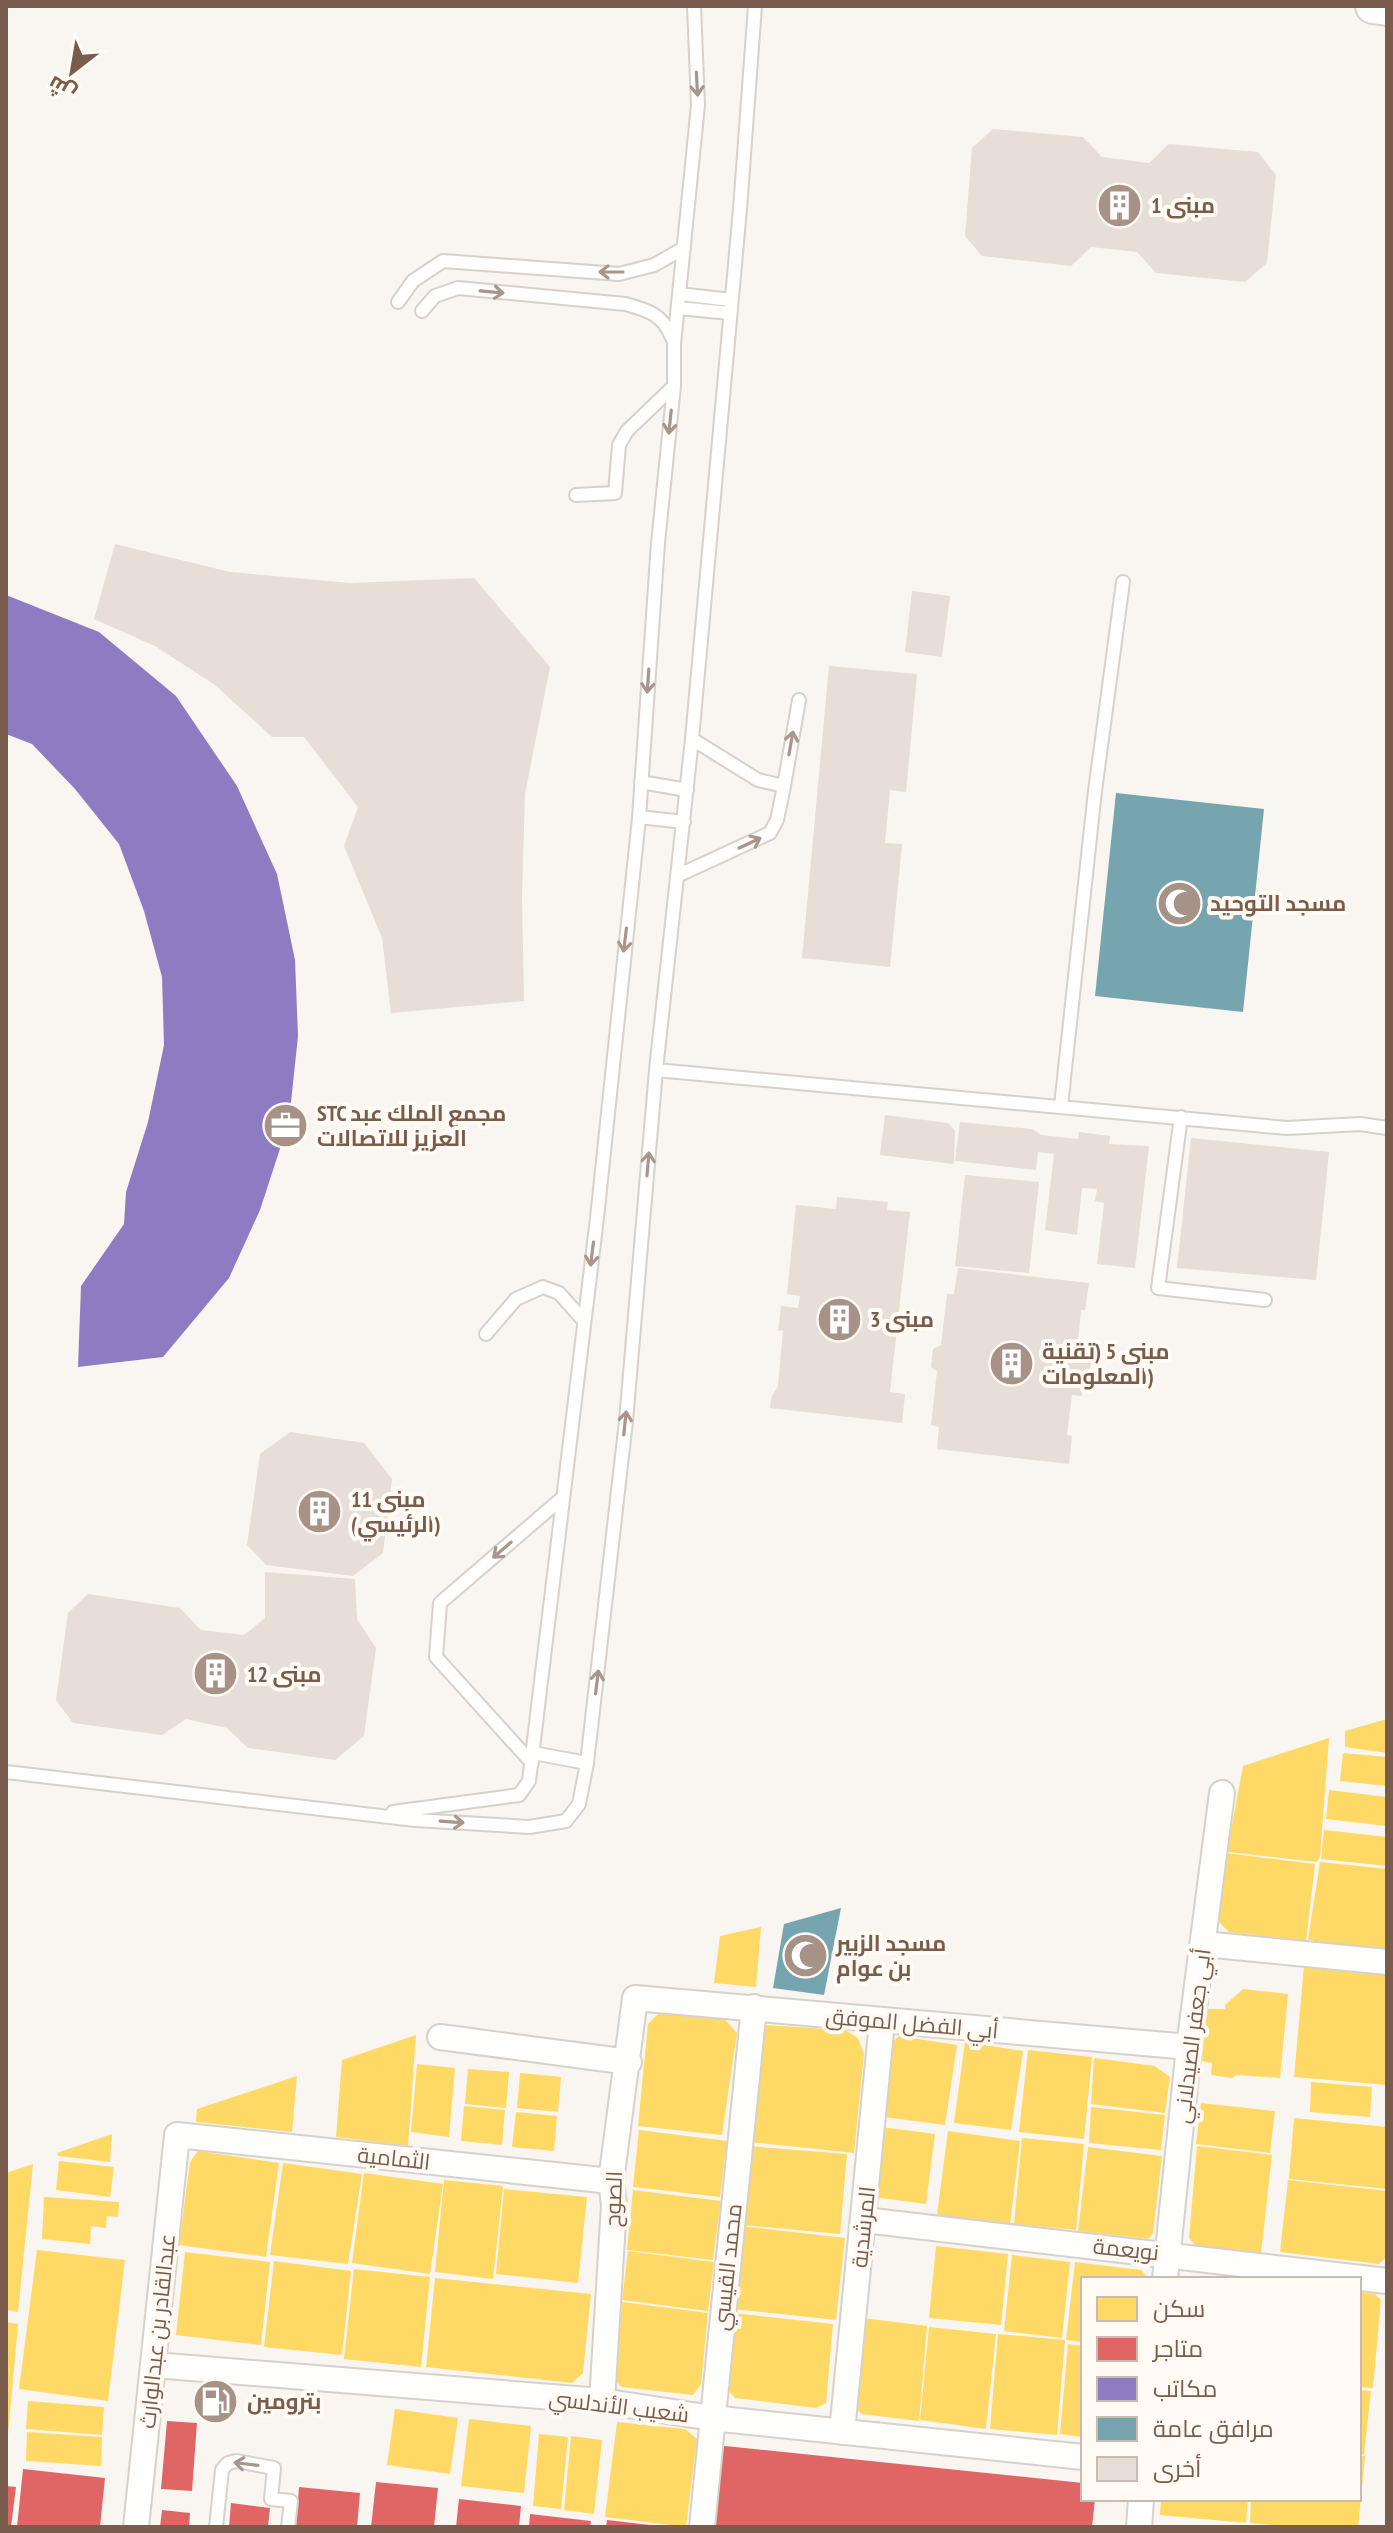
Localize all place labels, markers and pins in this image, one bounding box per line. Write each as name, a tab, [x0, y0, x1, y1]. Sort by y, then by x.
building icon: مبنى 1	[1096, 181, 1144, 229]
place label: مبنى 1	[1151, 191, 1215, 219]
mosque icon: مسجد التوحيد	[1155, 879, 1203, 927]
place label: مسجد التوحيد	[1210, 889, 1346, 917]
place label: STC مجمع الملك عبد العزيز للاتصالات	[317, 1099, 506, 1152]
office icon: STC مجمع الملك عبد العزيز للاتصالات	[262, 1102, 310, 1150]
building icon: مبنى 3	[815, 1295, 863, 1343]
place label: مبنى 3	[870, 1305, 934, 1333]
place label: مبنى 5 (تقنية المعلومات)	[1042, 1337, 1170, 1390]
building icon: مبنى 5 (تقنية المعلومات)	[987, 1340, 1035, 1388]
place label: مبنى 11 (الرئيسي)	[351, 1485, 441, 1542]
building icon: مبنى 11 (الرئيسي)	[296, 1488, 344, 1536]
building icon: مبنى 12	[192, 1650, 240, 1698]
place label: مبنى 12	[247, 1660, 321, 1688]
place label: مسجد الزبير بن عوام	[835, 1929, 946, 1984]
mosque icon: مسجد الزبير بن عوام	[781, 1932, 829, 1980]
fuel station icon: بترومين	[192, 2377, 240, 2425]
place label: بترومين	[247, 2387, 321, 2415]

